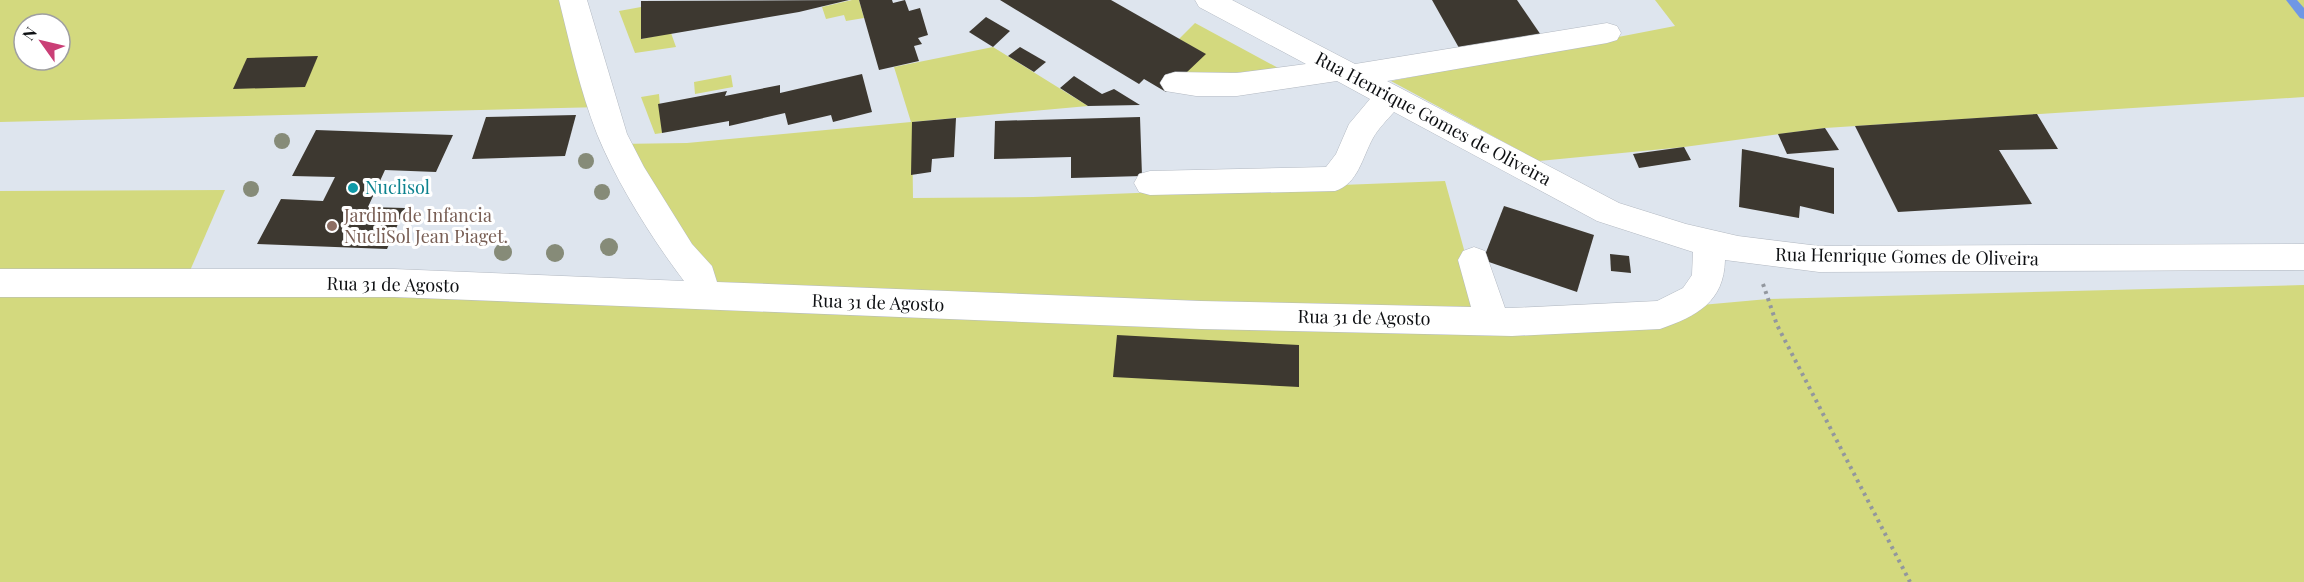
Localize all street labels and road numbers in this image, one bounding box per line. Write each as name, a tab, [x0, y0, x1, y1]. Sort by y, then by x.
street label: Rua Henrique Gomes de Oliveira	[1311, 46, 1556, 191]
street label: Rua Henrique Gomes de Oliveira	[1775, 242, 2039, 270]
street label: Rua 31 de Agosto	[326, 271, 460, 297]
street label: Rua 31 de Agosto	[811, 288, 945, 316]
street label: Rua 31 de Agosto	[1297, 304, 1431, 330]

